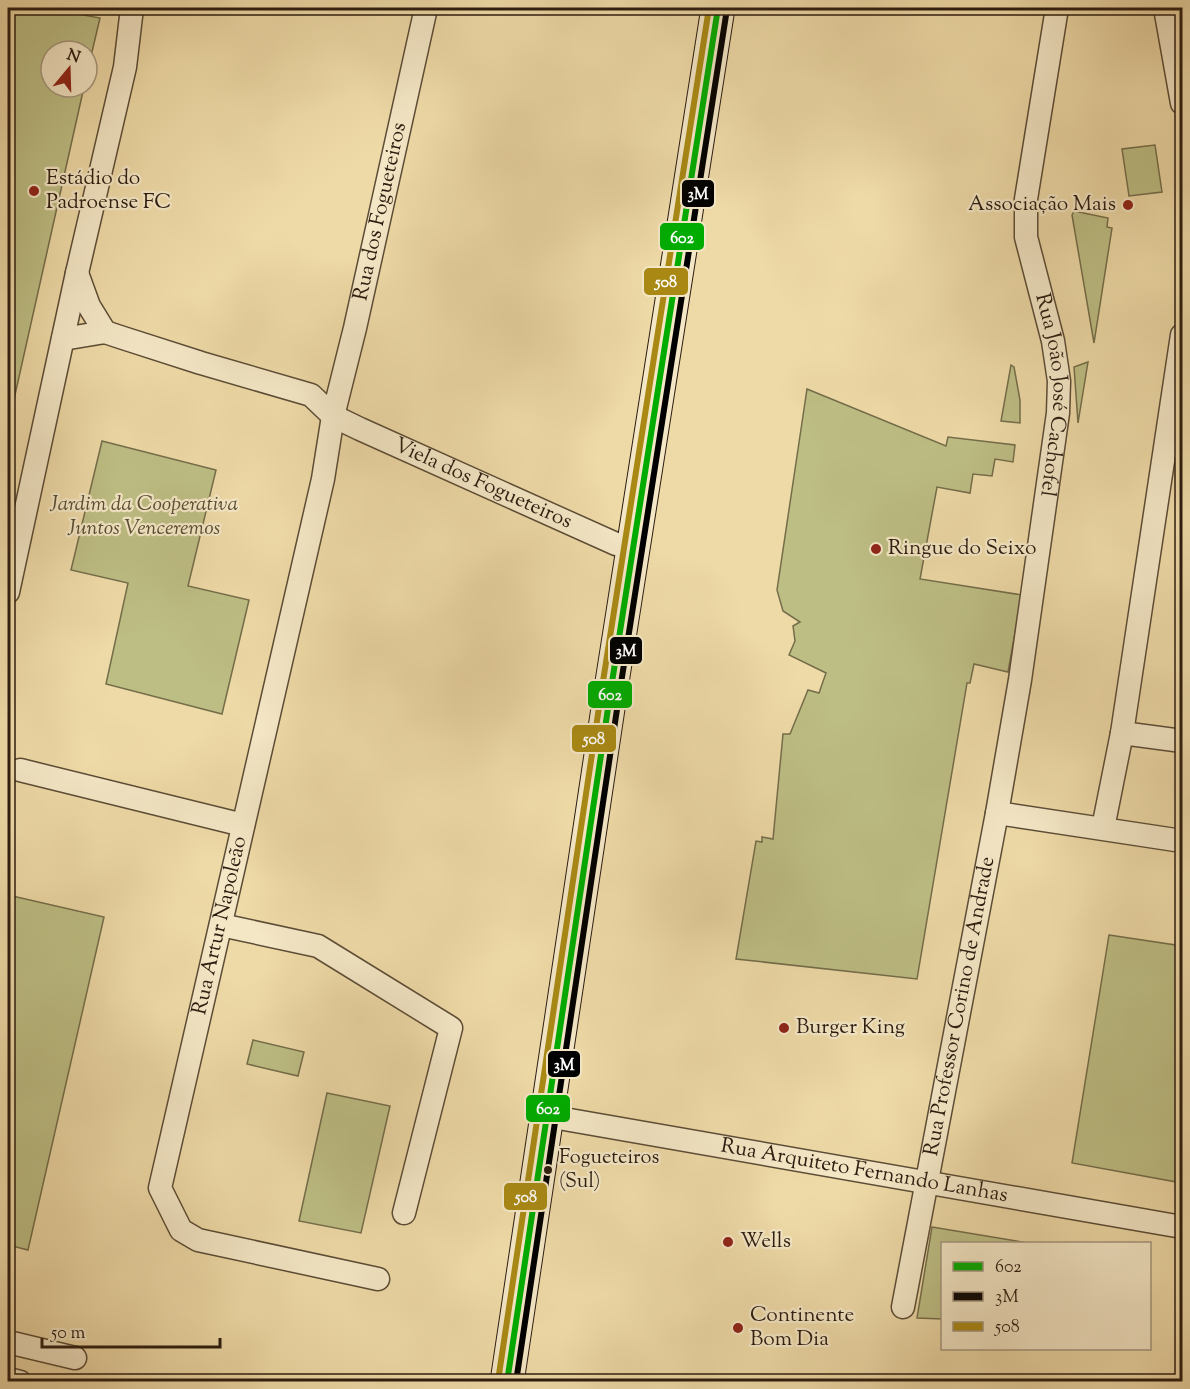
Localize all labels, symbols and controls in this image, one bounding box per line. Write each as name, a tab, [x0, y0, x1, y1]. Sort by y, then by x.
north arrow	[39, 39, 99, 99]
text: N	[63, 44, 83, 70]
street label: Rua dos Fogueteiros	[346, 120, 415, 304]
place label: Estádio do Padroense FC	[46, 164, 171, 218]
line badge: 3M	[681, 179, 715, 208]
marker: Estádio do Padroense FC	[27, 184, 41, 198]
text: 3M	[687, 184, 709, 207]
place label: Associação Mais	[968, 190, 1116, 220]
marker: Associação Mais	[1121, 198, 1135, 212]
line badge: 602	[659, 222, 705, 251]
text: 602	[670, 228, 694, 251]
line badge: 508	[643, 267, 689, 296]
text: 508	[653, 272, 677, 295]
street label: Rua João José Cachofel	[1026, 290, 1074, 499]
street label: Viela dos Fogueteiros	[389, 431, 577, 537]
park label: Jardim da Cooperativa Juntos Venceremos	[49, 490, 238, 544]
place label: Ringue do Seixo	[888, 534, 1037, 564]
marker: Ringue do Seixo	[869, 542, 883, 556]
line badge: 3M	[609, 636, 643, 665]
text: 3M	[615, 641, 637, 664]
line badge: 602	[587, 680, 633, 709]
text: 602	[598, 685, 622, 708]
line badge: 508	[571, 724, 617, 753]
text: 508	[581, 729, 605, 752]
street label: Rua Artur Napoleão	[185, 833, 255, 1018]
street label: Rua Professor Corino de Andrade	[917, 854, 1003, 1159]
place label: Burger King	[796, 1013, 905, 1043]
marker: Burger King	[777, 1021, 791, 1035]
line badge: 3M	[547, 1050, 581, 1078]
text: 3M	[553, 1055, 575, 1078]
line badge: 602	[525, 1094, 571, 1123]
text: 602	[536, 1099, 560, 1122]
street label: Rua Arquiteto Fernando Lanhas	[718, 1132, 1010, 1211]
place label: Fogueteiros (Sul)	[559, 1144, 659, 1197]
marker: Fogueteiros (Sul)	[542, 1164, 554, 1176]
line badge: 508	[503, 1182, 548, 1211]
text: 508	[513, 1187, 537, 1210]
place label: Wells	[740, 1227, 791, 1257]
marker: Wells	[721, 1235, 735, 1249]
legend	[941, 1242, 1151, 1350]
text: 602	[995, 1255, 1022, 1281]
text: 3M	[995, 1285, 1019, 1311]
place label: Continente Bom Dia	[750, 1301, 854, 1355]
scale bar	[42, 1311, 220, 1349]
text: 508	[994, 1315, 1020, 1341]
text: 50 m	[50, 1321, 86, 1347]
marker: Continente Bom Dia	[731, 1321, 745, 1335]

